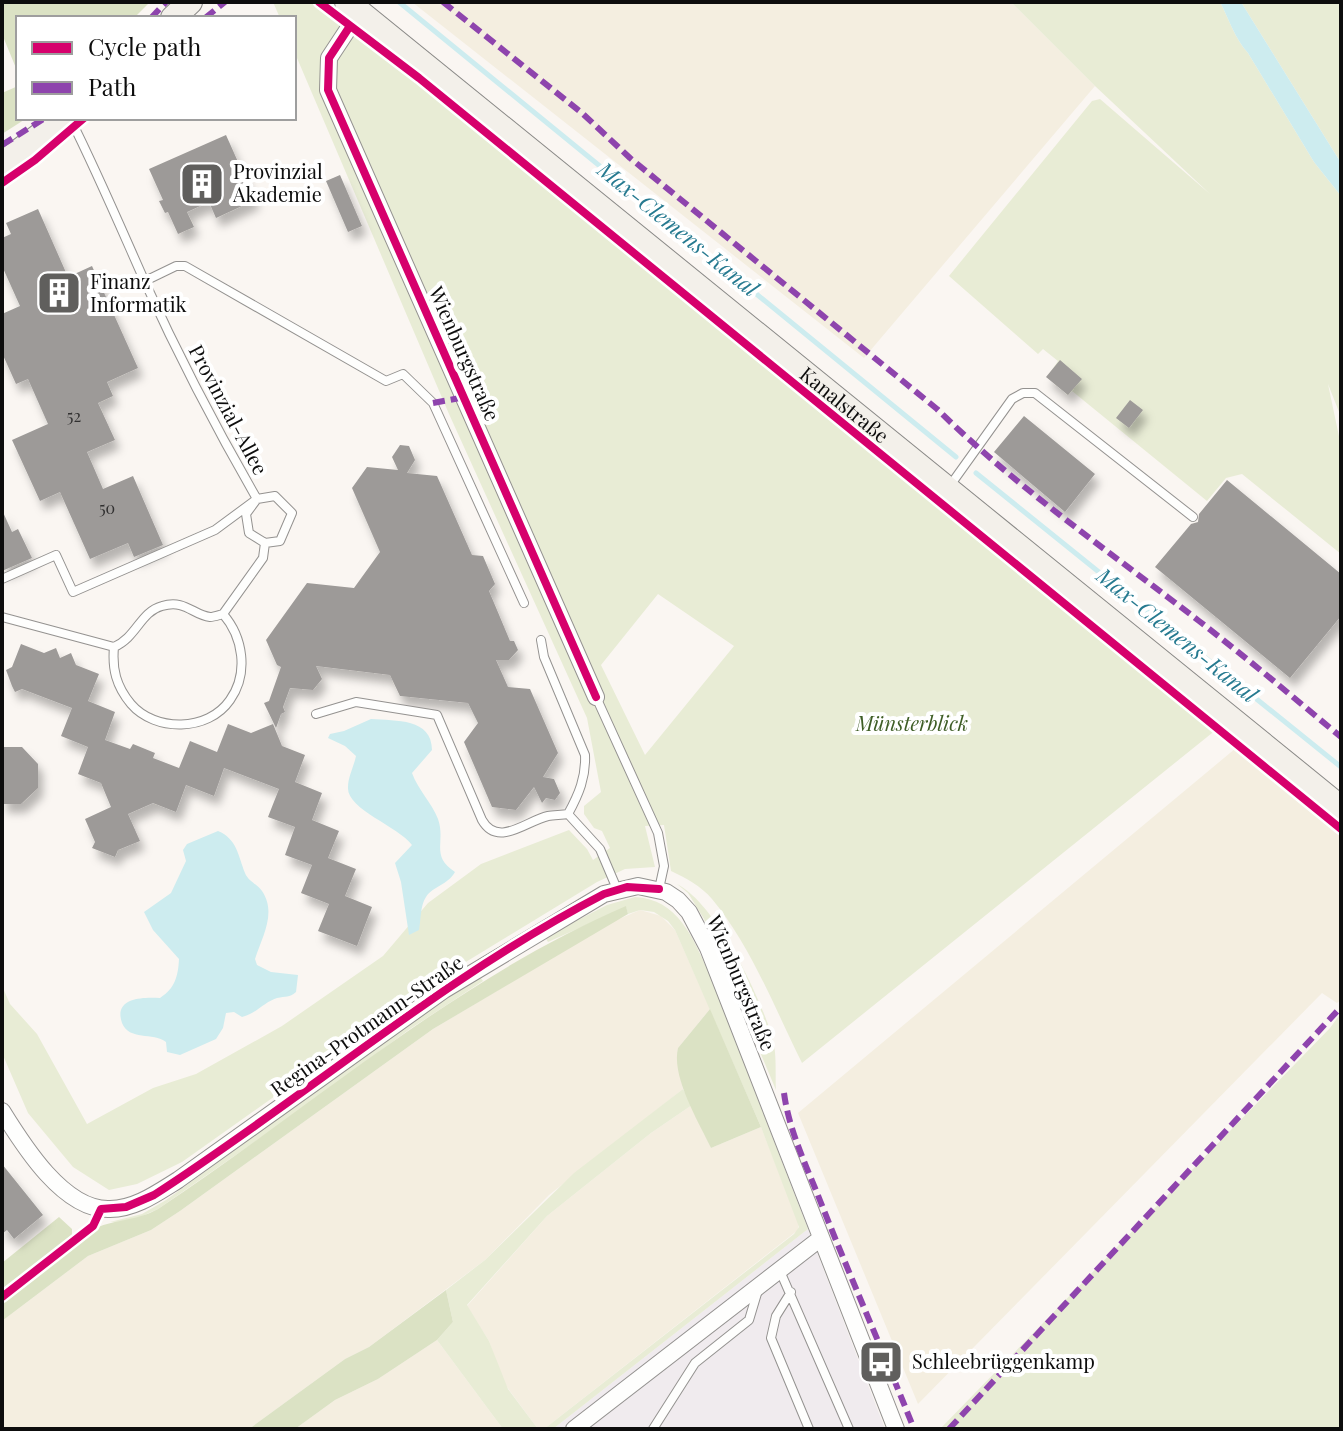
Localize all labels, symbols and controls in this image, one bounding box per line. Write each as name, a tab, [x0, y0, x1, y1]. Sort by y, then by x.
legend	[16, 16, 296, 120]
text: Cycle path	[88, 30, 201, 62]
text: Path	[88, 70, 136, 102]
water label: Max-Clemens-Kanal	[591, 153, 766, 303]
place label: Provinzial Akademie	[232, 157, 323, 207]
building icon: Provinzial Akademie	[178, 160, 226, 208]
place label: Finanz Informatik	[90, 267, 187, 317]
building icon: Finanz Informatik	[35, 269, 83, 317]
street label: Wienburgstraße	[423, 281, 507, 425]
street label: Provinzial-Allee	[184, 340, 275, 479]
street label: Kanalstraße	[795, 360, 895, 448]
house number: 52	[67, 405, 81, 426]
house number: 50	[99, 497, 115, 518]
water label: Max-Clemens-Kanal	[1090, 559, 1265, 709]
park label: Münsterblick	[855, 709, 968, 736]
street label: Wienburgstraße	[701, 910, 783, 1054]
street label: Regina-Protmann-Straße	[264, 948, 468, 1102]
bus stop icon: Schleebrüggenkamp	[857, 1338, 905, 1386]
place label: Schleebrüggenkamp	[912, 1347, 1095, 1374]

